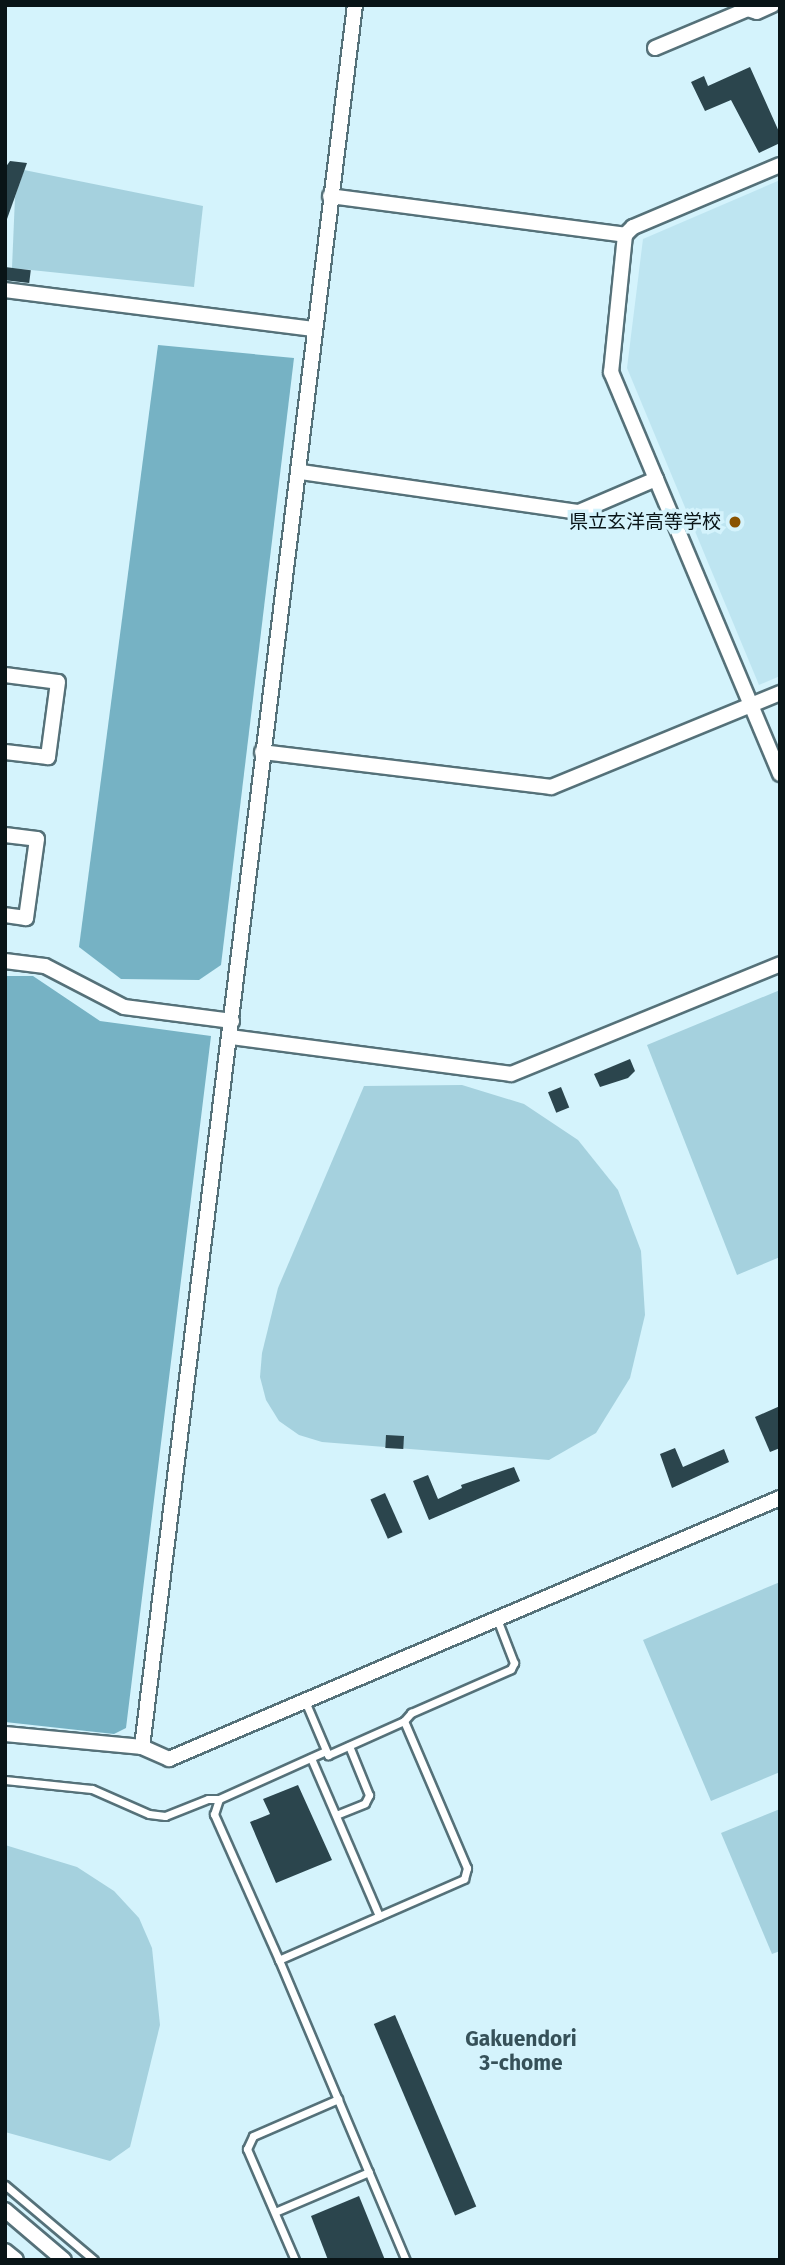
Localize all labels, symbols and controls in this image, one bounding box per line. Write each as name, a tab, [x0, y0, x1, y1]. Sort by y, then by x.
place label: 県立玄洋高等学校	[569, 511, 721, 533]
marker: 県立玄洋高等学校	[727, 514, 743, 530]
district label: Gakuendori 3-chome	[465, 2026, 577, 2076]

